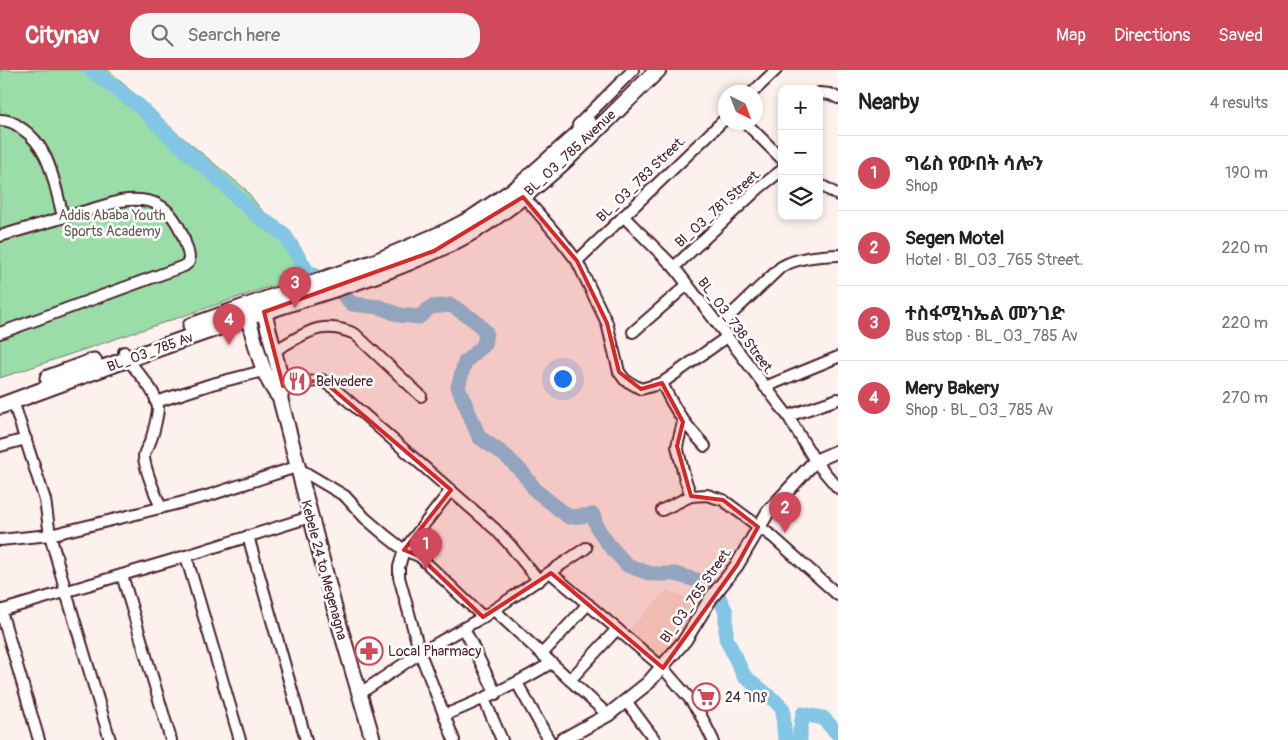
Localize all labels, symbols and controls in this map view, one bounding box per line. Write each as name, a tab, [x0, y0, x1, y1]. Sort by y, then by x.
search box	[130, 13, 480, 58]
text: Citynav	[25, 21, 100, 50]
icon: search	[148, 21, 176, 49]
text: Search here	[188, 23, 280, 47]
text: Map	[1056, 24, 1086, 47]
text: Directions	[1114, 24, 1190, 47]
text: Saved	[1218, 24, 1263, 47]
north arrow	[718, 85, 763, 130]
map controls	[778, 85, 823, 220]
button: +	[778, 85, 823, 130]
text: Nearby	[858, 89, 919, 116]
text: 4 results	[1210, 93, 1268, 113]
street label: BL_03_785 Avenue	[521, 106, 619, 200]
button: −	[778, 130, 823, 175]
street label: BL_03_783 Street.	[593, 132, 689, 226]
text: ግሬስ የውበት ሳሎን	[905, 152, 1044, 176]
text: 1	[871, 163, 877, 183]
text: 190 m	[1225, 163, 1268, 183]
street label: Bl_03_781 Street.	[671, 165, 765, 251]
button: layers	[778, 175, 823, 220]
text: Shop	[905, 176, 938, 196]
park label: Addis Ababa Youth Sports Academy	[58, 207, 166, 240]
text: Segen Motel	[905, 226, 1004, 250]
text: 2	[870, 238, 878, 258]
text: 220 m	[1222, 238, 1268, 258]
text: Hotel · Bl_03_765 Street.	[905, 250, 1083, 270]
pin: 3	[279, 267, 311, 308]
street label: BL_03_738 Street.	[694, 274, 778, 378]
text: ተስፋሚካኤል መንገድ	[905, 302, 1065, 326]
pin: 4	[213, 304, 245, 345]
text: 3	[870, 313, 878, 333]
text: 220 m	[1222, 313, 1268, 333]
text: Bus stop · BL_03_785 Av	[905, 326, 1078, 346]
street label: BL_03_785 Av	[105, 329, 195, 375]
restaurant icon: Belvedere	[282, 366, 312, 396]
your location	[550, 366, 576, 392]
place label: Belvedere	[316, 373, 373, 390]
text: Mery Bakery	[905, 376, 999, 400]
text: 4	[869, 388, 879, 408]
text: 270 m	[1222, 388, 1268, 408]
text: Shop · BL_03_785 Av	[905, 400, 1053, 420]
pin: 2	[769, 492, 801, 533]
street label: Kebele 24 to Megenagna	[297, 498, 351, 642]
pin: 1	[410, 528, 442, 569]
street label: Bl_03_765 Street.	[657, 544, 735, 646]
pharmacy icon: Local Pharmacy	[354, 636, 384, 666]
place label: Local Pharmacy	[388, 643, 481, 660]
supermarket icon: 24 ገበያ	[691, 682, 721, 712]
place label: 24 ገበያ	[725, 689, 768, 706]

